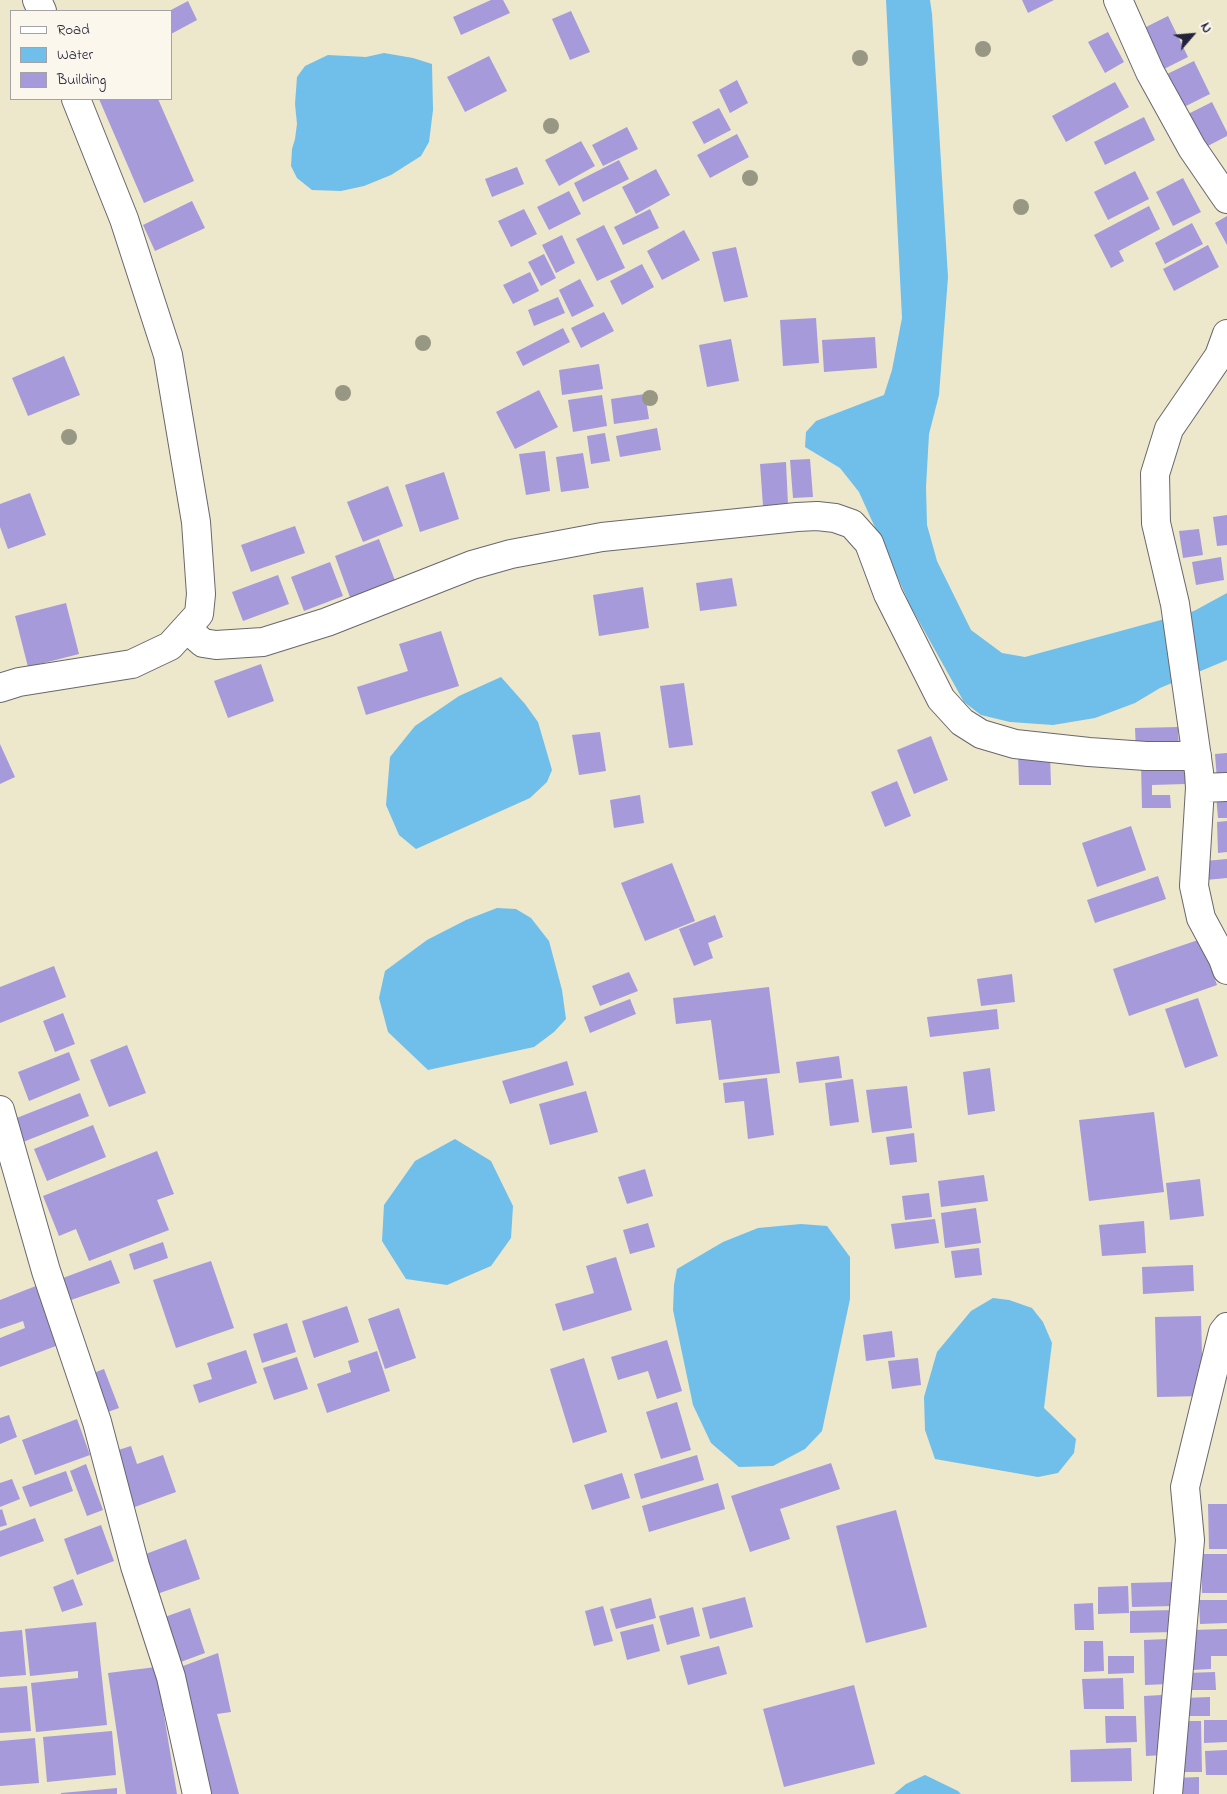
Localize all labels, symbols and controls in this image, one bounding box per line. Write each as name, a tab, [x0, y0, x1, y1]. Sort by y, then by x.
legend	[10, 10, 172, 100]
north arrow	[1167, 10, 1217, 60]
text: Road	[57, 19, 90, 41]
text: N	[1194, 19, 1217, 37]
text: Water	[57, 44, 93, 66]
text: Building	[57, 69, 106, 91]

